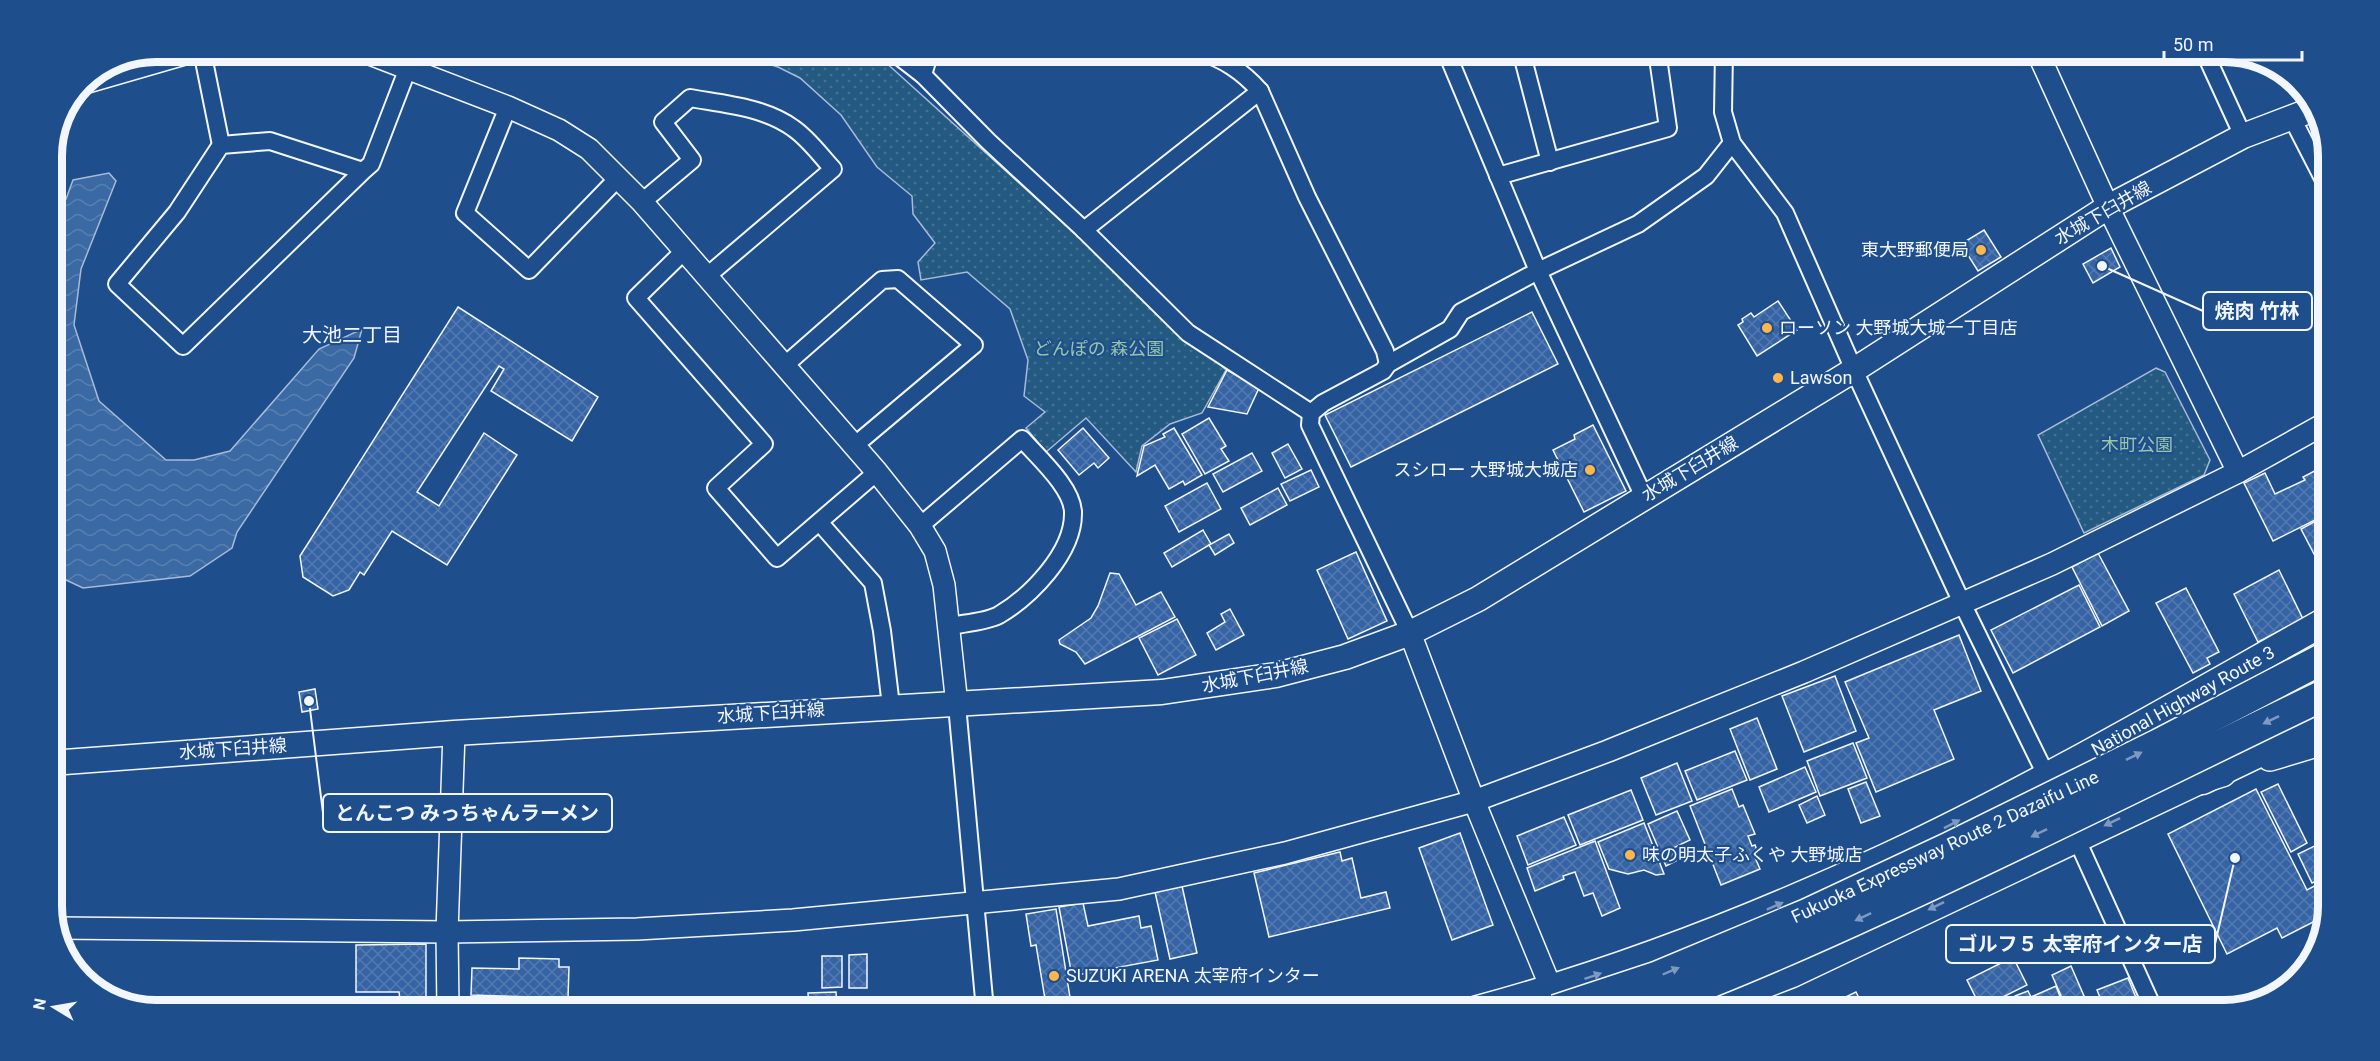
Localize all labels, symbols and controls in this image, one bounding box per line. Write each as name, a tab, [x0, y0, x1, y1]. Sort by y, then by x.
scale bar	[2164, 24, 2302, 62]
text: 50 m	[2173, 34, 2213, 55]
street label: 水城下臼井線	[2051, 176, 2155, 249]
place label: 東大野郵便局	[1861, 239, 1969, 260]
marker: 東大野郵便局	[1974, 243, 1988, 257]
callout: 焼肉 竹林	[2203, 292, 2312, 330]
text: 焼肉 竹林	[2215, 299, 2299, 323]
place label: ローソン 大野城大城一丁目店	[1779, 317, 2017, 338]
marker: ローソン 大野城大城一丁目店	[1760, 321, 1774, 335]
district label: 大池二丁目	[302, 323, 402, 347]
park label: どんぽの 森公園	[1034, 338, 1164, 359]
place label: Lawson	[1790, 367, 1853, 388]
marker: Lawson	[1771, 371, 1785, 385]
street label: 水城下臼井線	[1638, 432, 1741, 505]
park label: 木町公園	[2101, 434, 2173, 455]
place label: スシロー 大野城大城店	[1394, 459, 1578, 480]
marker: スシロー 大野城大城店	[1583, 463, 1597, 477]
street label: National Highway Route 3	[2087, 641, 2278, 760]
street label: 水城下臼井線	[1200, 655, 1310, 696]
street label: 水城下臼井線	[716, 698, 826, 727]
one-way arrow	[2262, 716, 2279, 725]
street label: 水城下臼井線	[178, 734, 288, 763]
one-way arrow	[2125, 752, 2142, 761]
street label: Fukuoka Expressway Route 2 Dazaifu Line	[1788, 766, 2102, 927]
callout: とんこつ みっちゃんラーメン	[323, 794, 612, 832]
text: とんこつ みっちゃんラーメン	[335, 801, 599, 825]
one-way arrow	[2104, 817, 2121, 826]
one-way arrow	[1943, 819, 1960, 829]
one-way arrow	[2030, 829, 2047, 838]
place label: 味の明太子ふくや 大野城店	[1642, 844, 1862, 865]
marker: 味の明太子ふくや 大野城店	[1623, 848, 1637, 862]
one-way arrow	[1766, 901, 1783, 910]
one-way arrow	[1928, 901, 1945, 910]
one-way arrow	[1854, 912, 1871, 921]
callout: ゴルフ５ 太宰府インター店	[1946, 925, 2215, 963]
text: ゴルフ５ 太宰府インター店	[1958, 932, 2202, 956]
place label: SUZUKI ARENA 太宰府インター	[1066, 965, 1320, 986]
one-way arrow	[1662, 966, 1680, 975]
marker: SUZUKI ARENA 太宰府インター	[1047, 969, 1061, 983]
one-way arrow	[1584, 970, 1602, 980]
north arrow	[24, 977, 84, 1037]
text: N	[29, 997, 50, 1012]

